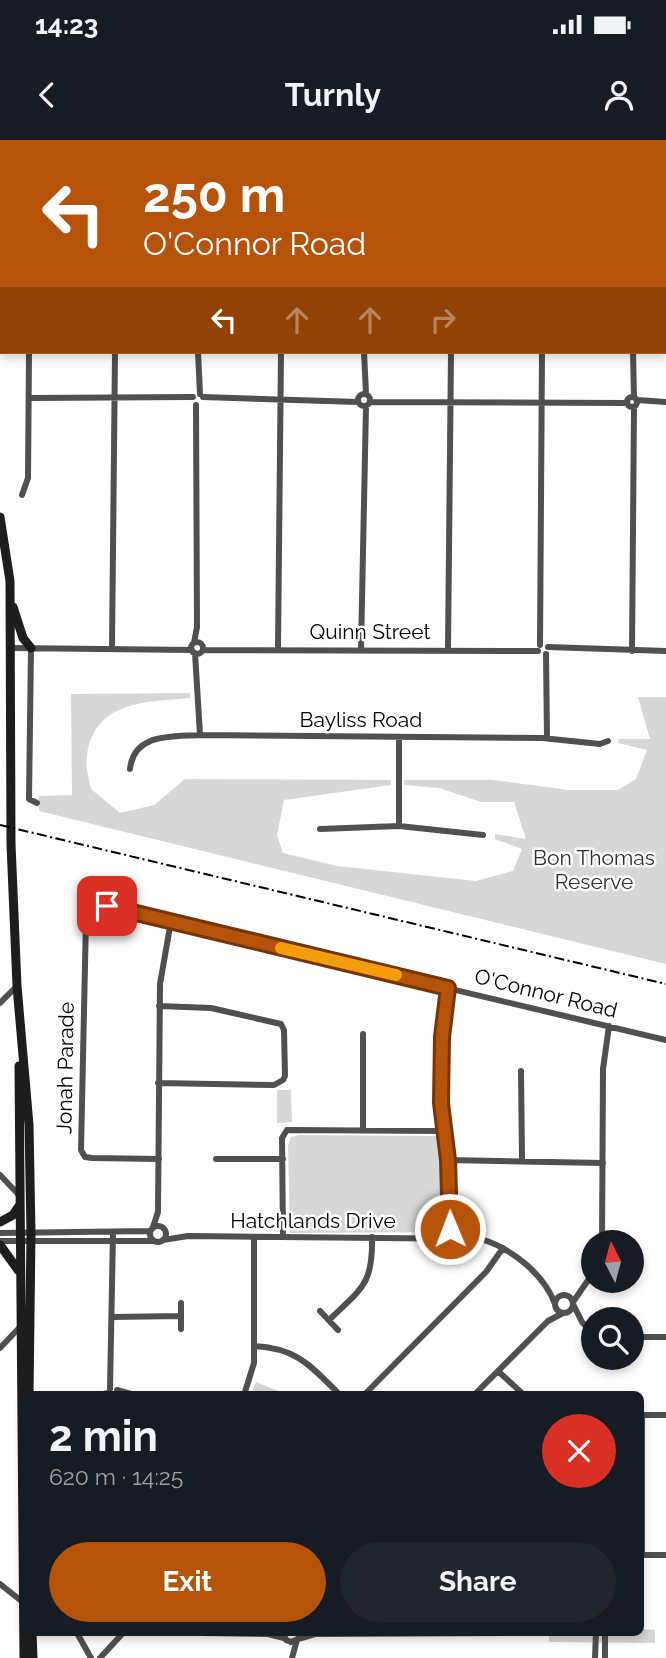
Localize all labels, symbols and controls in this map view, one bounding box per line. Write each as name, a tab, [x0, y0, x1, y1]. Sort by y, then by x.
text: 14:23	[35, 10, 98, 40]
icon: back	[28, 76, 66, 114]
text: Turnly	[285, 76, 381, 113]
icon: person	[600, 76, 638, 114]
text: 250 m	[143, 166, 285, 223]
icon: left	[28, 168, 119, 259]
text: O'Connor Road	[143, 225, 366, 262]
icon: left	[205, 301, 243, 339]
icon: ahead	[278, 301, 316, 339]
icon: ahead	[351, 301, 389, 339]
icon: right	[424, 301, 462, 339]
street label: Quinn Street	[310, 619, 430, 644]
street label: Bayliss Road	[300, 707, 422, 732]
park label: Bon Thomas Reserve	[533, 845, 655, 894]
pin	[77, 876, 137, 936]
icon: arrive	[88, 887, 126, 925]
street label: O'Connor Road	[472, 963, 620, 1023]
street label: Jonah Parade	[51, 1002, 79, 1134]
position arrow	[413, 1192, 487, 1266]
street label: Hatchlands Drive	[230, 1208, 396, 1233]
north arrow	[581, 1230, 644, 1293]
map controls	[581, 1230, 644, 1370]
button: search	[581, 1307, 644, 1370]
text: 2 min	[49, 1412, 158, 1461]
button: close	[542, 1414, 616, 1488]
text: 620 m · 14:25	[49, 1463, 183, 1490]
button: Exit	[49, 1542, 326, 1622]
button: Share	[340, 1542, 616, 1622]

